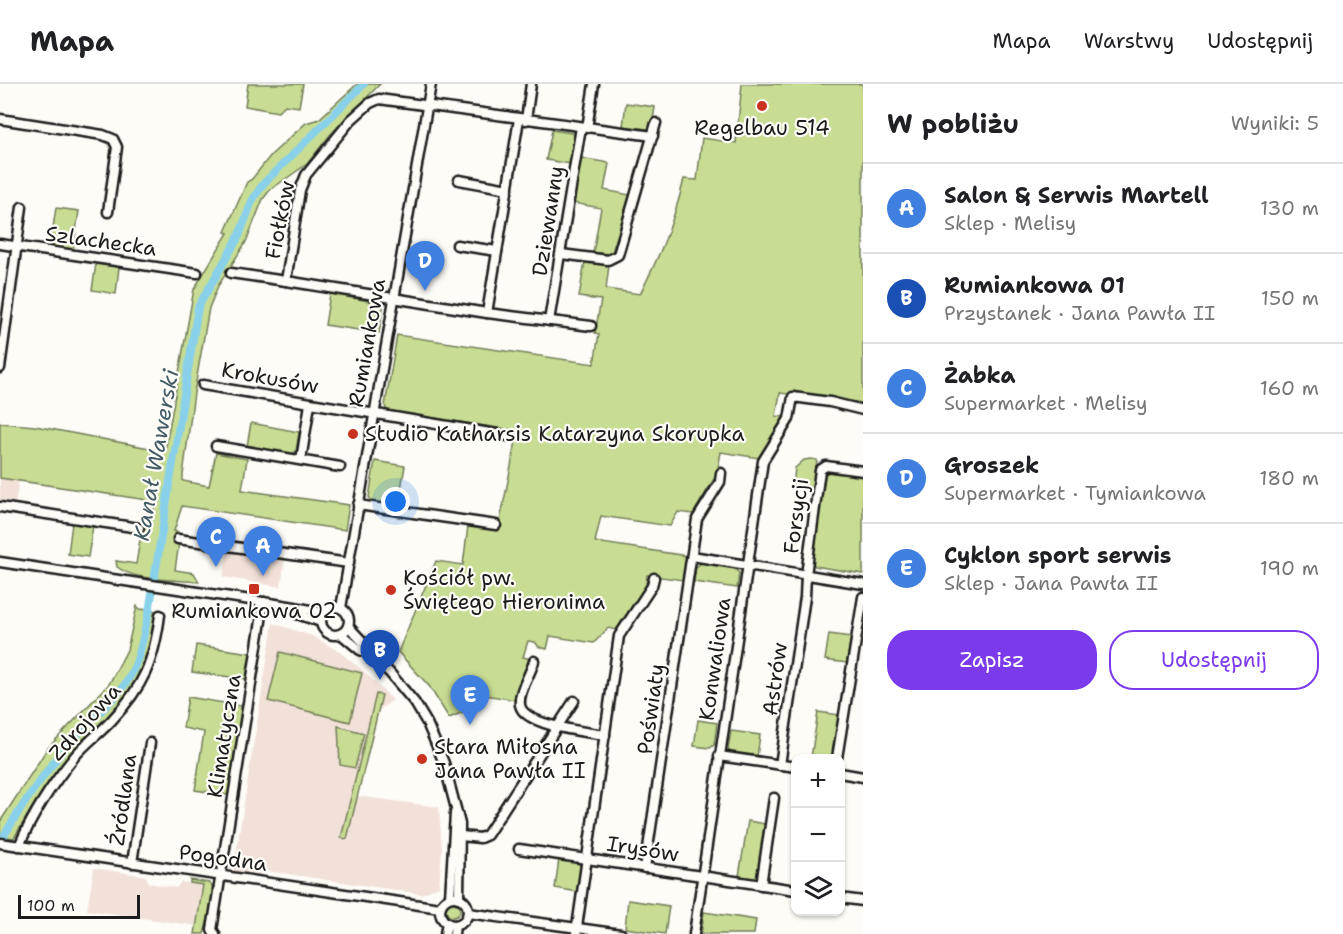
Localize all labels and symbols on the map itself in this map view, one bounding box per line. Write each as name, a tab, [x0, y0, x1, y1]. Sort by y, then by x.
marker: Regelbau 514	[755, 99, 769, 113]
place label: Regelbau 514	[694, 114, 830, 142]
street label: Dziewanny	[525, 164, 571, 278]
street label: Fiołków	[259, 178, 301, 262]
street label: Szlachecka	[44, 219, 158, 263]
pin: D	[406, 242, 444, 291]
street label: Rumiankowa	[342, 277, 392, 409]
street label: Krokusów	[219, 356, 321, 400]
water label: Kanał Wawerski	[127, 366, 185, 543]
place label: Studio Katharsis Katarzyna Skorupka	[365, 420, 745, 448]
marker: Studio Katharsis Katarzyna Skorupka	[346, 427, 360, 441]
street label: Forsycji	[777, 476, 815, 556]
your location	[381, 487, 410, 516]
pin: C	[196, 518, 236, 567]
pin: A	[244, 526, 282, 576]
place label: Kościół pw. Świętego Hieronima	[403, 564, 605, 616]
marker: Rumiankowa 02	[247, 582, 261, 596]
marker: Kościół pw. Świętego Hieronima	[384, 583, 398, 597]
street label: Konwaliowa	[693, 596, 737, 722]
place label: Rumiankowa 02	[171, 597, 337, 625]
pin: B	[360, 630, 400, 680]
street label: Astrów	[756, 641, 794, 717]
street label: Poświaty	[631, 662, 671, 756]
street label: Klimatyczna	[200, 672, 248, 800]
pin: E	[450, 676, 490, 725]
street label: Zdrojowa	[43, 677, 127, 767]
place label: Stara Miłosna Jana Pawła II	[434, 733, 586, 785]
street label: Źródlana	[102, 752, 143, 848]
marker: Stara Miłosna Jana Pawła II	[415, 752, 429, 766]
street label: Irysów	[605, 829, 681, 869]
street label: Pogodna	[177, 838, 269, 878]
scale bar	[18, 892, 140, 920]

